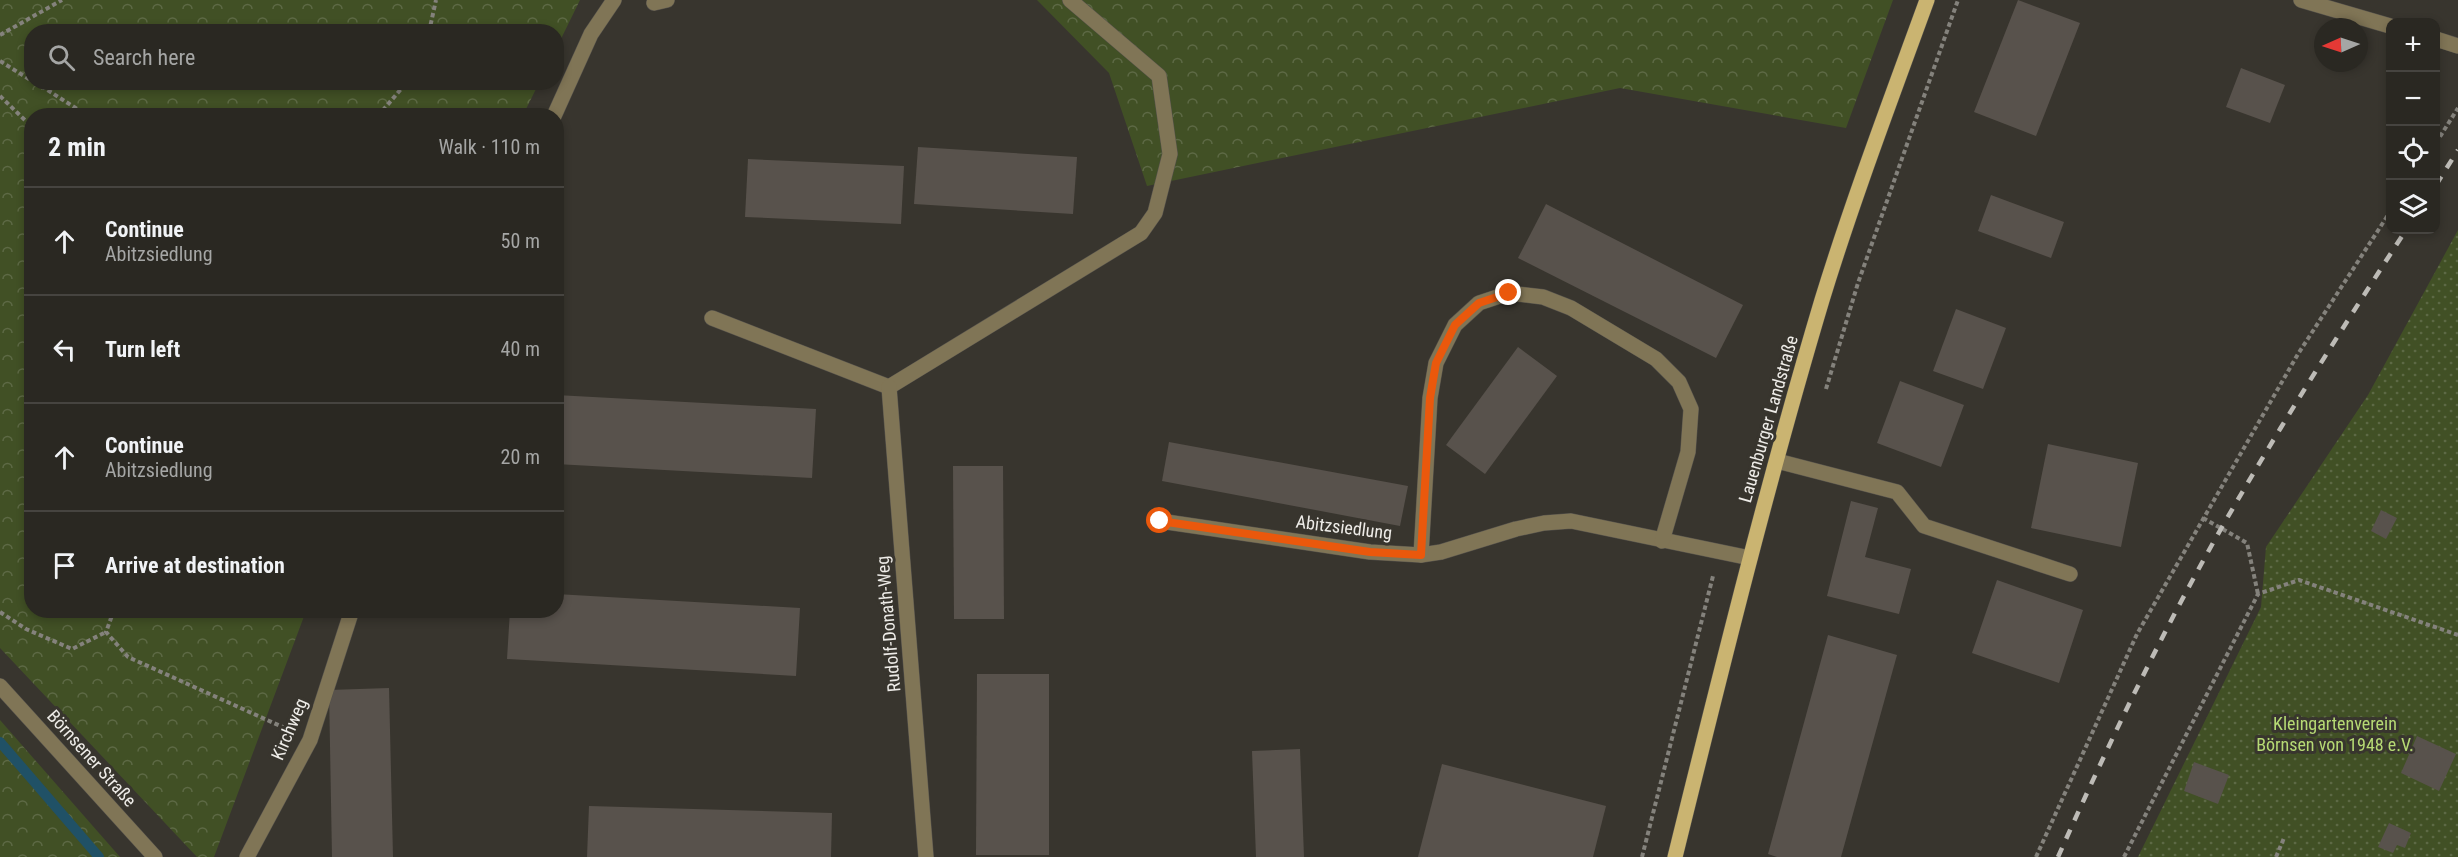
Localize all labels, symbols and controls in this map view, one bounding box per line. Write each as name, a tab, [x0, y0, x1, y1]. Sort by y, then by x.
north arrow	[2314, 18, 2368, 72]
map controls	[2386, 18, 2440, 234]
button: +	[2386, 18, 2440, 72]
search box	[24, 24, 564, 90]
icon: search	[45, 41, 78, 74]
text: Search here	[93, 45, 195, 70]
button: −	[2386, 72, 2440, 126]
button: locate	[2386, 126, 2440, 180]
text: 2 min	[48, 132, 106, 162]
text: Walk · 110 m	[439, 135, 540, 159]
button: layers	[2386, 180, 2440, 234]
text: Continue	[105, 217, 184, 242]
icon: ahead	[48, 225, 81, 258]
text: 50 m	[501, 229, 540, 253]
text: Abitzsiedlung	[105, 242, 213, 266]
route end	[1495, 279, 1521, 305]
icon: left	[48, 333, 81, 366]
street label: Lauenburger Landstraße	[1734, 333, 1802, 505]
text: Turn left	[105, 337, 180, 362]
text: 40 m	[501, 337, 540, 361]
text: Continue	[105, 433, 184, 458]
icon: ahead	[48, 441, 81, 474]
text: 20 m	[501, 445, 540, 469]
text: Abitzsiedlung	[105, 458, 213, 482]
route start	[1146, 507, 1172, 533]
street label: Abitzsiedlung	[1295, 511, 1393, 543]
icon: arrive	[48, 549, 81, 582]
text: Arrive at destination	[105, 553, 285, 578]
street label: Rudolf-Donath-Weg	[872, 555, 904, 693]
street label: Kirchweg	[267, 695, 311, 763]
street label: Börnsener Straße	[43, 705, 141, 811]
park label: Kleingartenverein Börnsen von 1948 e.V.	[2256, 713, 2414, 755]

